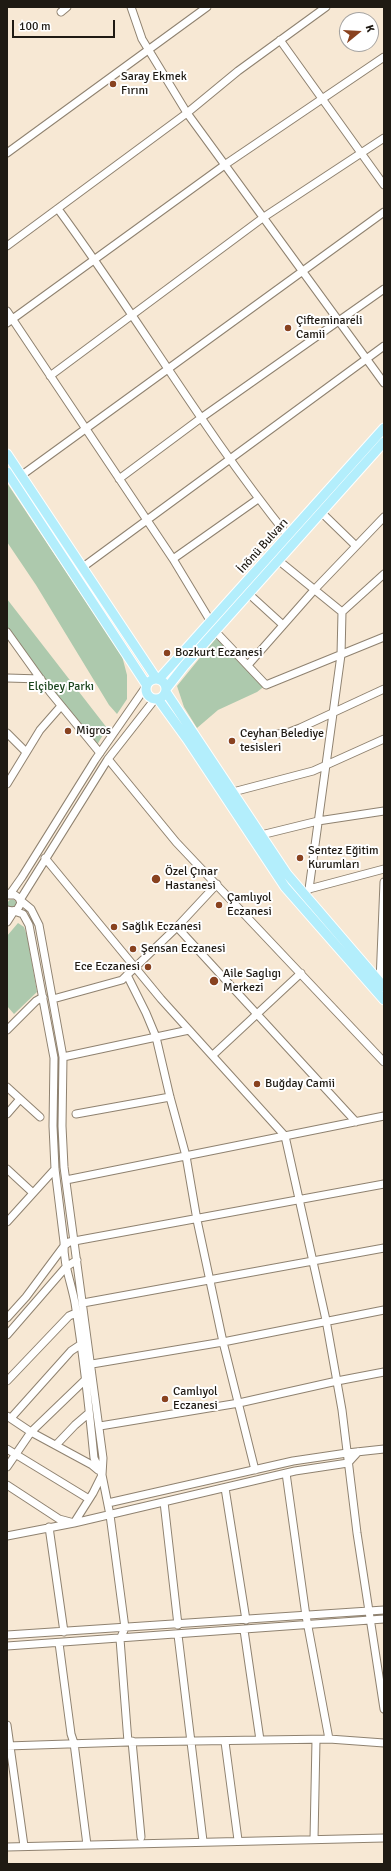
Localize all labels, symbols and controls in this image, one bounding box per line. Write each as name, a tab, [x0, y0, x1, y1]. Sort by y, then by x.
scale bar	[14, 12, 117, 38]
north arrow	[339, 12, 379, 52]
text: 100 m	[19, 19, 51, 34]
text: K	[363, 23, 377, 34]
place label: Saray Ekmek Fırını	[121, 70, 187, 98]
marker: Saray Ekmek Fırını	[108, 79, 118, 89]
place label: Çifteminareli Camii	[296, 314, 363, 342]
marker: Çifteminareli Camii	[283, 323, 293, 333]
street label: İnönü Bulvarı	[235, 516, 291, 576]
place label: Bozkurt Eczanesi	[175, 646, 262, 660]
marker: Bozkurt Eczanesi	[162, 648, 172, 658]
park label: Elçibey Parkı	[28, 680, 94, 694]
place label: Migros	[76, 724, 111, 738]
marker: Migros	[63, 726, 73, 736]
place label: Ceyhan Belediye tesisleri	[240, 727, 324, 755]
marker: Ceyhan Belediye tesisleri	[227, 736, 237, 746]
place label: Sentez Eğitim Kurumları	[308, 844, 379, 872]
marker: Sentez Eğitim Kurumları	[295, 853, 305, 863]
place label: Özel Çınar Hastanesi	[165, 865, 218, 893]
marker: Özel Çınar Hastanesi	[150, 873, 162, 885]
place label: Çamlıyol Eczanesi	[227, 891, 272, 919]
marker: Çamlıyol Eczanesi	[214, 900, 224, 910]
place label: Sağlık Eczanesi	[122, 920, 201, 934]
marker: Sağlık Eczanesi	[109, 922, 119, 932]
place label: Şensan Eczanesi	[141, 942, 226, 956]
marker: Şensan Eczanesi	[128, 944, 138, 954]
place label: Ece Eczanesi	[74, 960, 140, 974]
marker: Ece Eczanesi	[143, 962, 153, 972]
place label: Aile Saglıgı Merkezi	[223, 967, 281, 995]
marker: Aile Saglıgı Merkezi	[208, 975, 220, 987]
place label: Buğday Camii	[265, 1077, 335, 1091]
marker: Buğday Camii	[252, 1079, 262, 1089]
place label: Camlıyol Eczanesi	[173, 1385, 218, 1413]
marker: Camlıyol Eczanesi	[160, 1394, 170, 1404]

